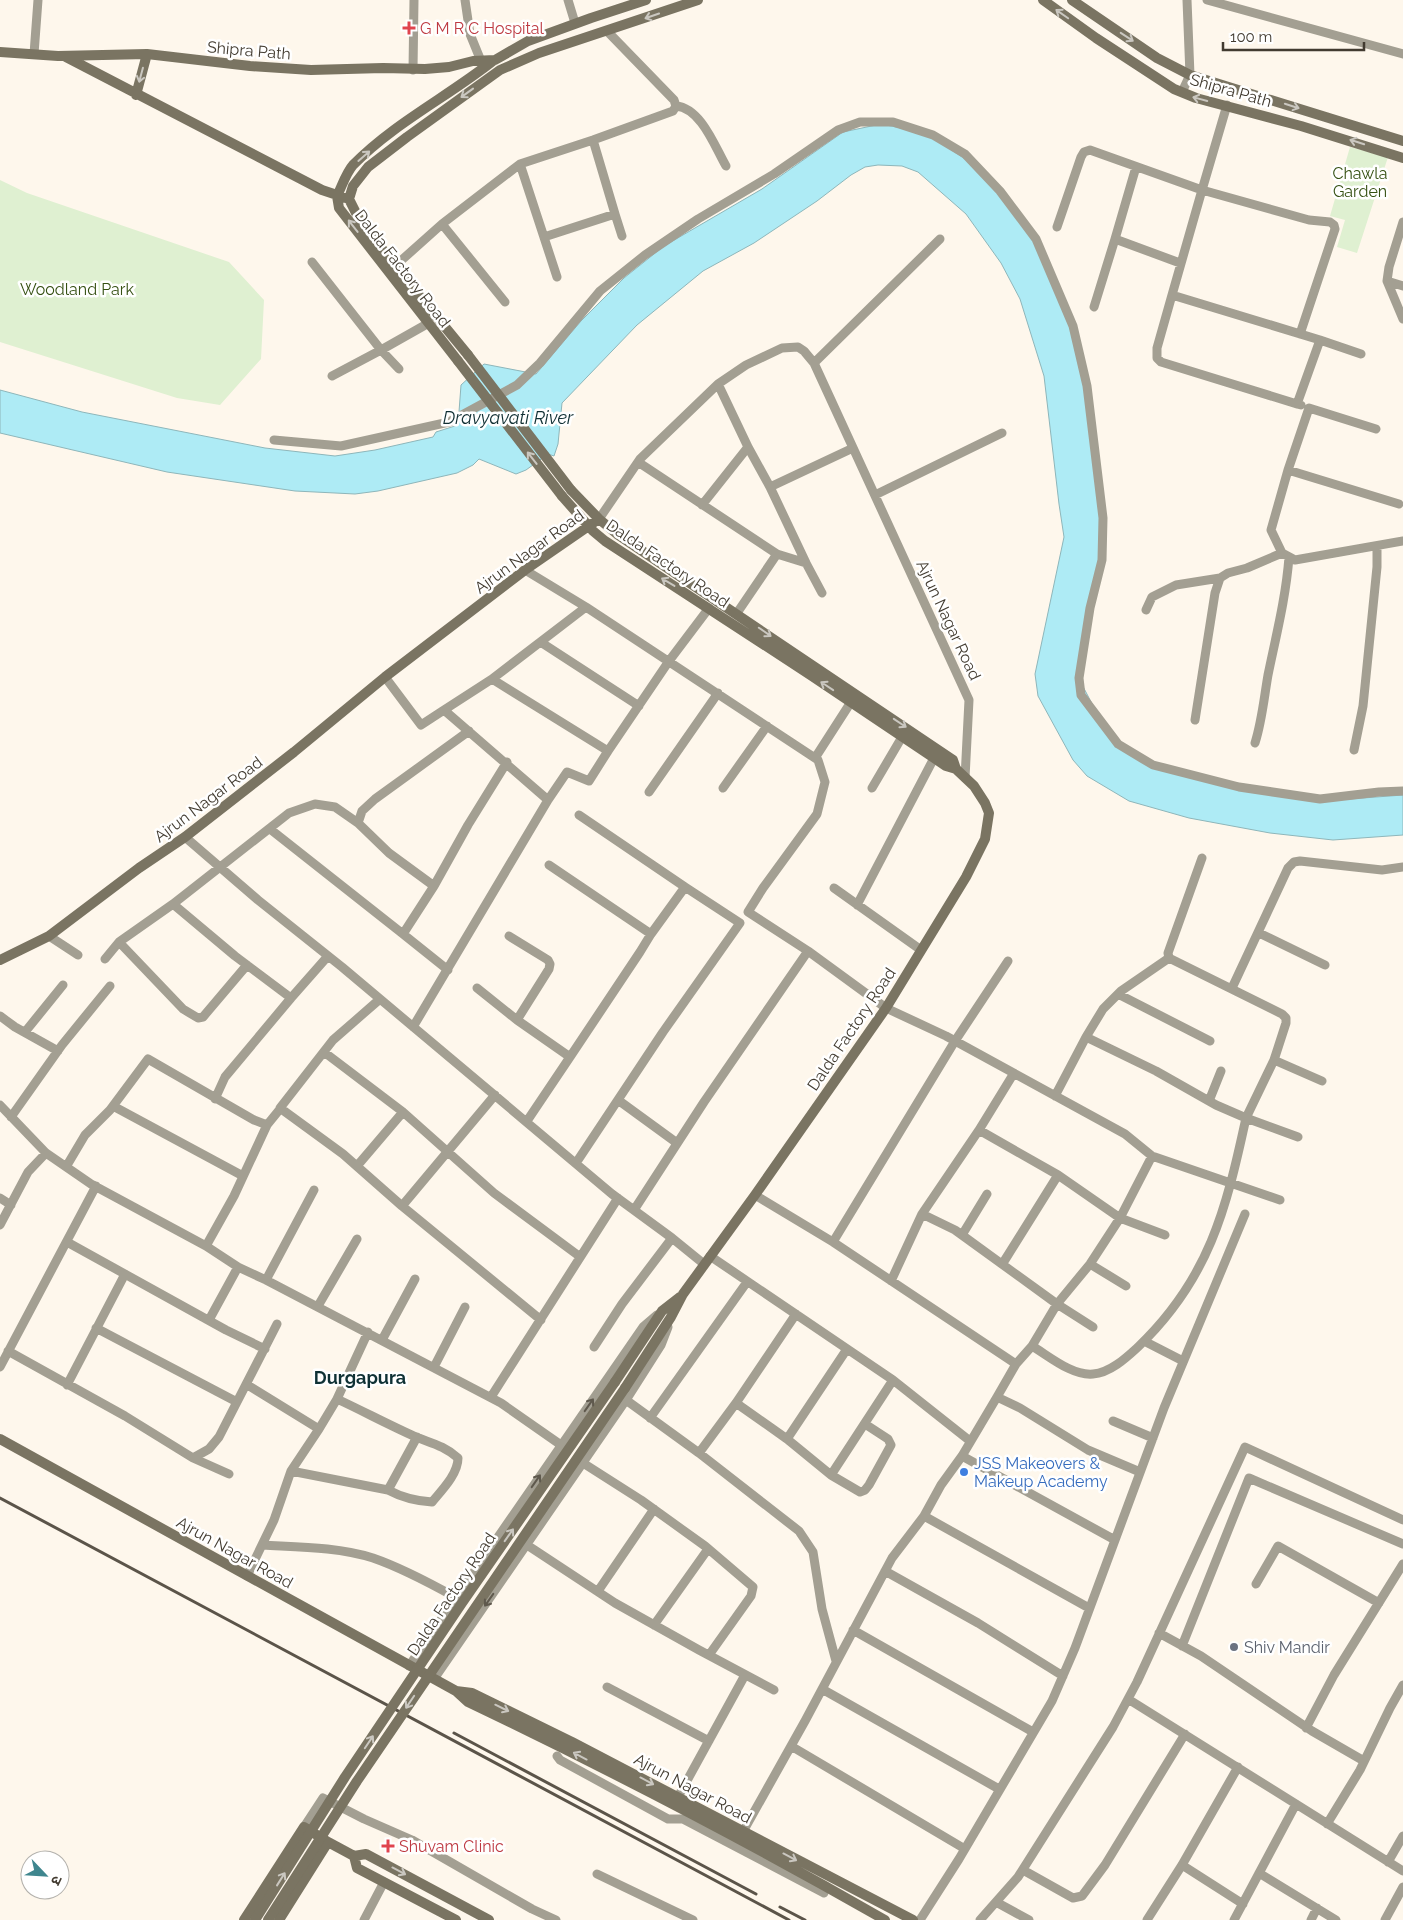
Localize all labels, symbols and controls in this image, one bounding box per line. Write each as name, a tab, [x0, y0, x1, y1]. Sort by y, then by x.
one-way arrow	[1055, 9, 1069, 19]
one-way arrow	[645, 12, 660, 21]
place label: G M R C Hospital	[420, 19, 545, 38]
scale bar	[1223, 20, 1364, 52]
marker: G M R C Hospital	[402, 21, 416, 35]
text: 100 m	[1230, 28, 1272, 46]
one-way arrow	[1119, 33, 1133, 43]
street label: Shipra Path	[206, 37, 292, 64]
one-way arrow	[136, 66, 145, 82]
street label: Shipra Path	[1188, 70, 1274, 111]
one-way arrow	[460, 88, 474, 98]
one-way arrow	[1193, 93, 1209, 103]
one-way arrow	[1283, 101, 1299, 111]
one-way arrow	[1349, 137, 1365, 147]
one-way arrow	[357, 150, 370, 162]
park label: Chawla Garden	[1333, 164, 1387, 201]
street label: Dalda Factory Road	[351, 206, 454, 331]
one-way arrow	[347, 220, 358, 233]
park label: Woodland Park	[20, 280, 134, 299]
water label: Dravyavati River	[443, 407, 574, 428]
one-way arrow	[527, 451, 538, 464]
street label: Ajrun Nagar Road	[471, 505, 588, 597]
street label: Dalda Factory Road	[603, 515, 733, 612]
street label: Ajrun Nagar Road	[912, 557, 985, 683]
one-way arrow	[662, 576, 676, 586]
one-way arrow	[758, 627, 772, 637]
one-way arrow	[820, 681, 834, 691]
one-way arrow	[893, 718, 907, 728]
street label: Ajrun Nagar Road	[151, 753, 266, 846]
street label: Dalda Factory Road	[803, 964, 900, 1094]
district label: Durgapura	[314, 1367, 406, 1388]
one-way arrow	[584, 1398, 594, 1412]
place label: JSS Makeovers & Makeup Academy	[974, 1454, 1108, 1491]
marker: JSS Makeovers & Makeup Academy	[958, 1466, 970, 1478]
one-way arrow	[531, 1474, 541, 1488]
street label: Ajrun Nagar Road	[173, 1513, 296, 1592]
one-way arrow	[504, 1528, 514, 1542]
street label: Dalda Factory Road	[403, 1529, 500, 1659]
one-way arrow	[484, 1592, 494, 1606]
place label: Shiv Mandir	[1244, 1638, 1330, 1657]
marker: Shiv Mandir	[1228, 1641, 1240, 1653]
one-way arrow	[405, 1695, 415, 1709]
one-way arrow	[494, 1703, 509, 1713]
one-way arrow	[364, 1735, 374, 1749]
street label: Ajrun Nagar Road	[631, 1749, 755, 1827]
one-way arrow	[573, 1751, 588, 1760]
one-way arrow	[639, 1776, 654, 1786]
place label: Shuvam Clinic	[399, 1837, 504, 1856]
marker: Shuvam Clinic	[381, 1839, 395, 1853]
north arrow	[20, 1850, 70, 1900]
one-way arrow	[783, 1852, 797, 1862]
one-way arrow	[391, 1867, 406, 1876]
one-way arrow	[277, 1872, 287, 1886]
text: उ	[47, 1873, 66, 1888]

